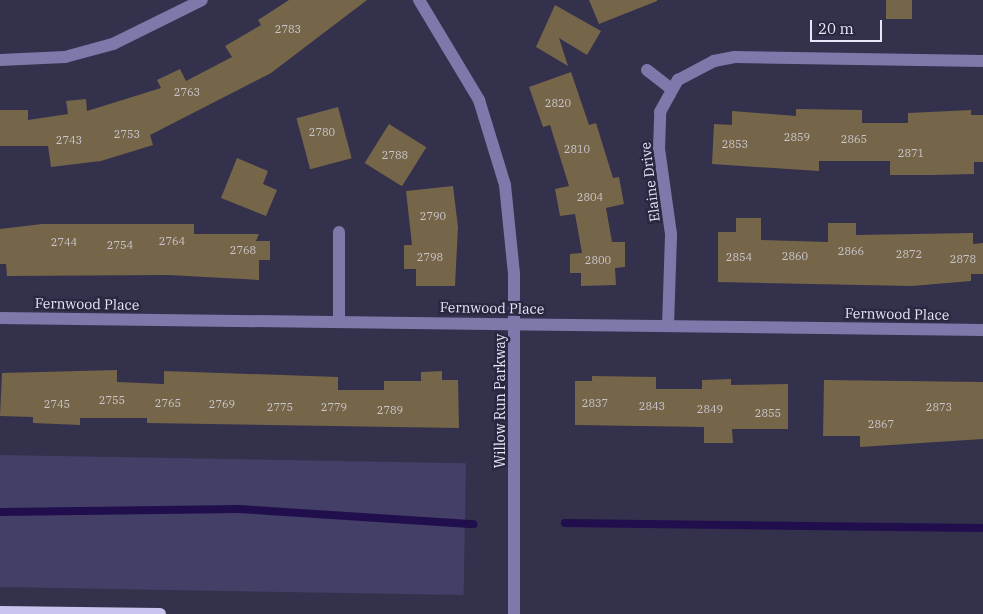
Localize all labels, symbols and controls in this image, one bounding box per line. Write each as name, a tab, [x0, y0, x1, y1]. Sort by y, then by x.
scale bar	[813, 10, 886, 42]
text: 20 m	[818, 19, 854, 38]
house number: 2783	[275, 22, 301, 36]
house number: 2763	[174, 85, 200, 99]
house number: 2820	[545, 96, 571, 110]
house number: 2780	[309, 125, 335, 139]
house number: 2753	[114, 127, 140, 141]
house number: 2859	[784, 130, 810, 144]
house number: 2865	[841, 132, 867, 146]
house number: 2743	[56, 133, 82, 147]
house number: 2853	[722, 137, 748, 151]
street label: Elaine Drive	[637, 141, 663, 223]
house number: 2810	[564, 142, 590, 156]
house number: 2871	[898, 146, 924, 160]
house number: 2788	[382, 148, 408, 162]
house number: 2804	[577, 190, 603, 204]
house number: 2790	[420, 209, 446, 223]
house number: 2764	[159, 234, 185, 248]
house number: 2744	[51, 235, 77, 249]
house number: 2754	[107, 238, 133, 252]
house number: 2768	[230, 243, 256, 257]
house number: 2866	[838, 244, 864, 258]
house number: 2872	[896, 247, 922, 261]
house number: 2860	[782, 249, 808, 263]
house number: 2798	[417, 250, 443, 264]
house number: 2854	[726, 250, 752, 264]
house number: 2878	[950, 252, 976, 266]
house number: 2800	[585, 253, 611, 267]
street label: Fernwood Place	[35, 295, 139, 313]
street label: Fernwood Place	[440, 299, 544, 317]
street label: Fernwood Place	[845, 305, 949, 323]
street label: Willow Run Parkway	[492, 334, 508, 468]
house number: 2755	[99, 393, 125, 407]
house number: 2765	[155, 396, 181, 410]
house number: 2837	[582, 396, 608, 410]
house number: 2745	[44, 397, 70, 411]
house number: 2769	[209, 397, 235, 411]
house number: 2843	[639, 399, 665, 413]
house number: 2775	[267, 400, 293, 414]
house number: 2779	[321, 400, 347, 414]
house number: 2873	[926, 400, 952, 414]
house number: 2849	[697, 402, 723, 416]
house number: 2789	[377, 403, 403, 417]
house number: 2855	[755, 406, 781, 420]
house number: 2867	[868, 417, 894, 431]

